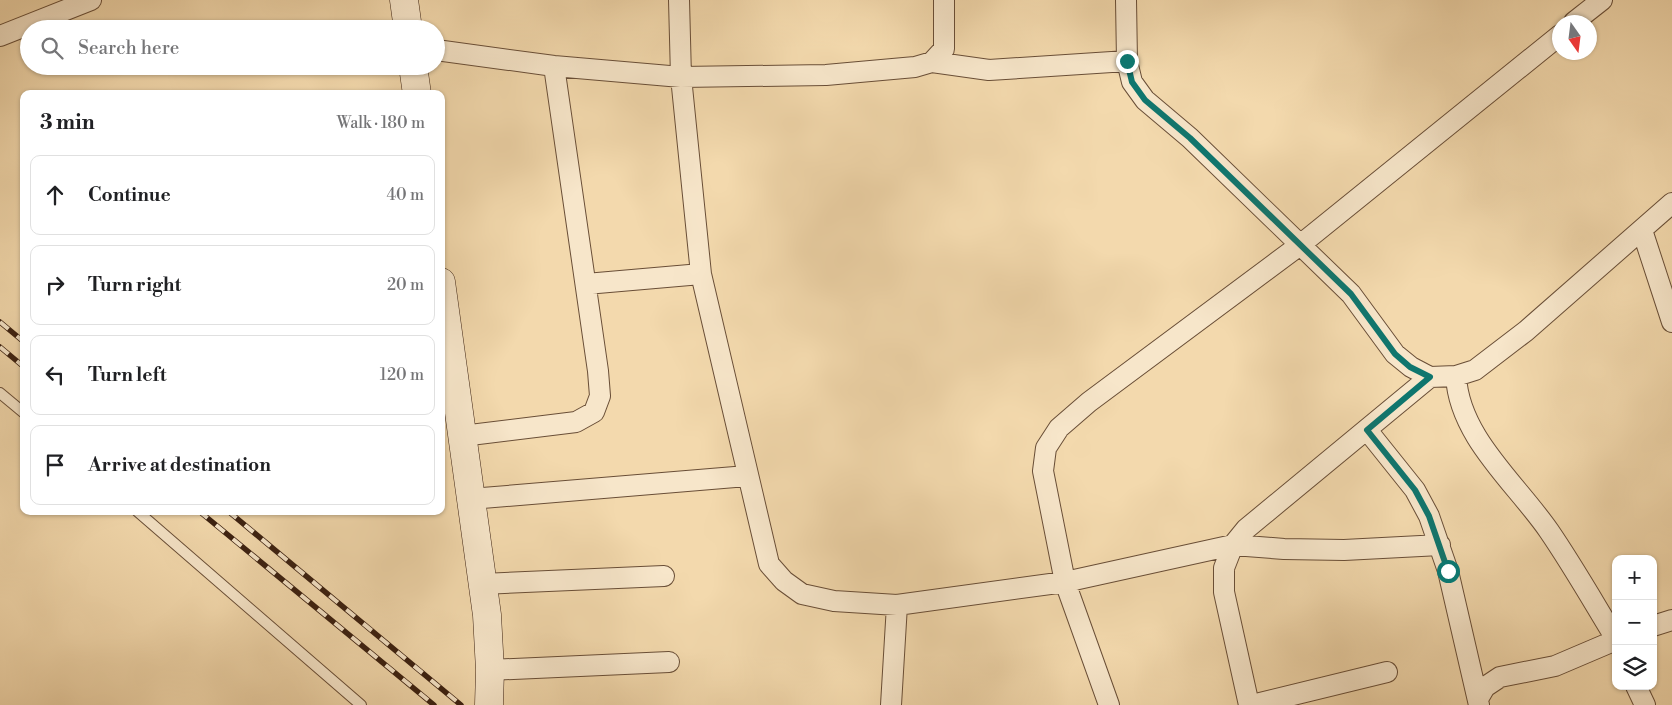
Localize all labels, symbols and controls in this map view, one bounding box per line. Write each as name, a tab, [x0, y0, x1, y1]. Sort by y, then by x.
north arrow	[1552, 15, 1597, 60]
search box	[20, 20, 445, 75]
icon: search	[38, 34, 66, 62]
text: Search here	[78, 36, 179, 60]
route end	[1116, 50, 1139, 73]
text: 3 min	[40, 110, 95, 136]
text: Walk · 180 m	[337, 113, 425, 133]
icon: ahead	[41, 181, 69, 209]
text: Continue	[88, 183, 171, 207]
text: 40 m	[387, 185, 424, 205]
icon: right	[41, 271, 69, 299]
text: Turn right	[88, 273, 181, 297]
text: 20 m	[387, 275, 424, 295]
icon: left	[41, 361, 69, 389]
text: Turn left	[88, 363, 167, 387]
text: 120 m	[380, 365, 424, 385]
icon: arrive	[41, 451, 69, 479]
text: Arrive at destination	[88, 453, 271, 477]
map controls	[1612, 555, 1657, 690]
button: +	[1612, 555, 1657, 600]
route start	[1437, 560, 1460, 583]
button: −	[1612, 600, 1657, 645]
button: layers	[1612, 645, 1657, 690]

